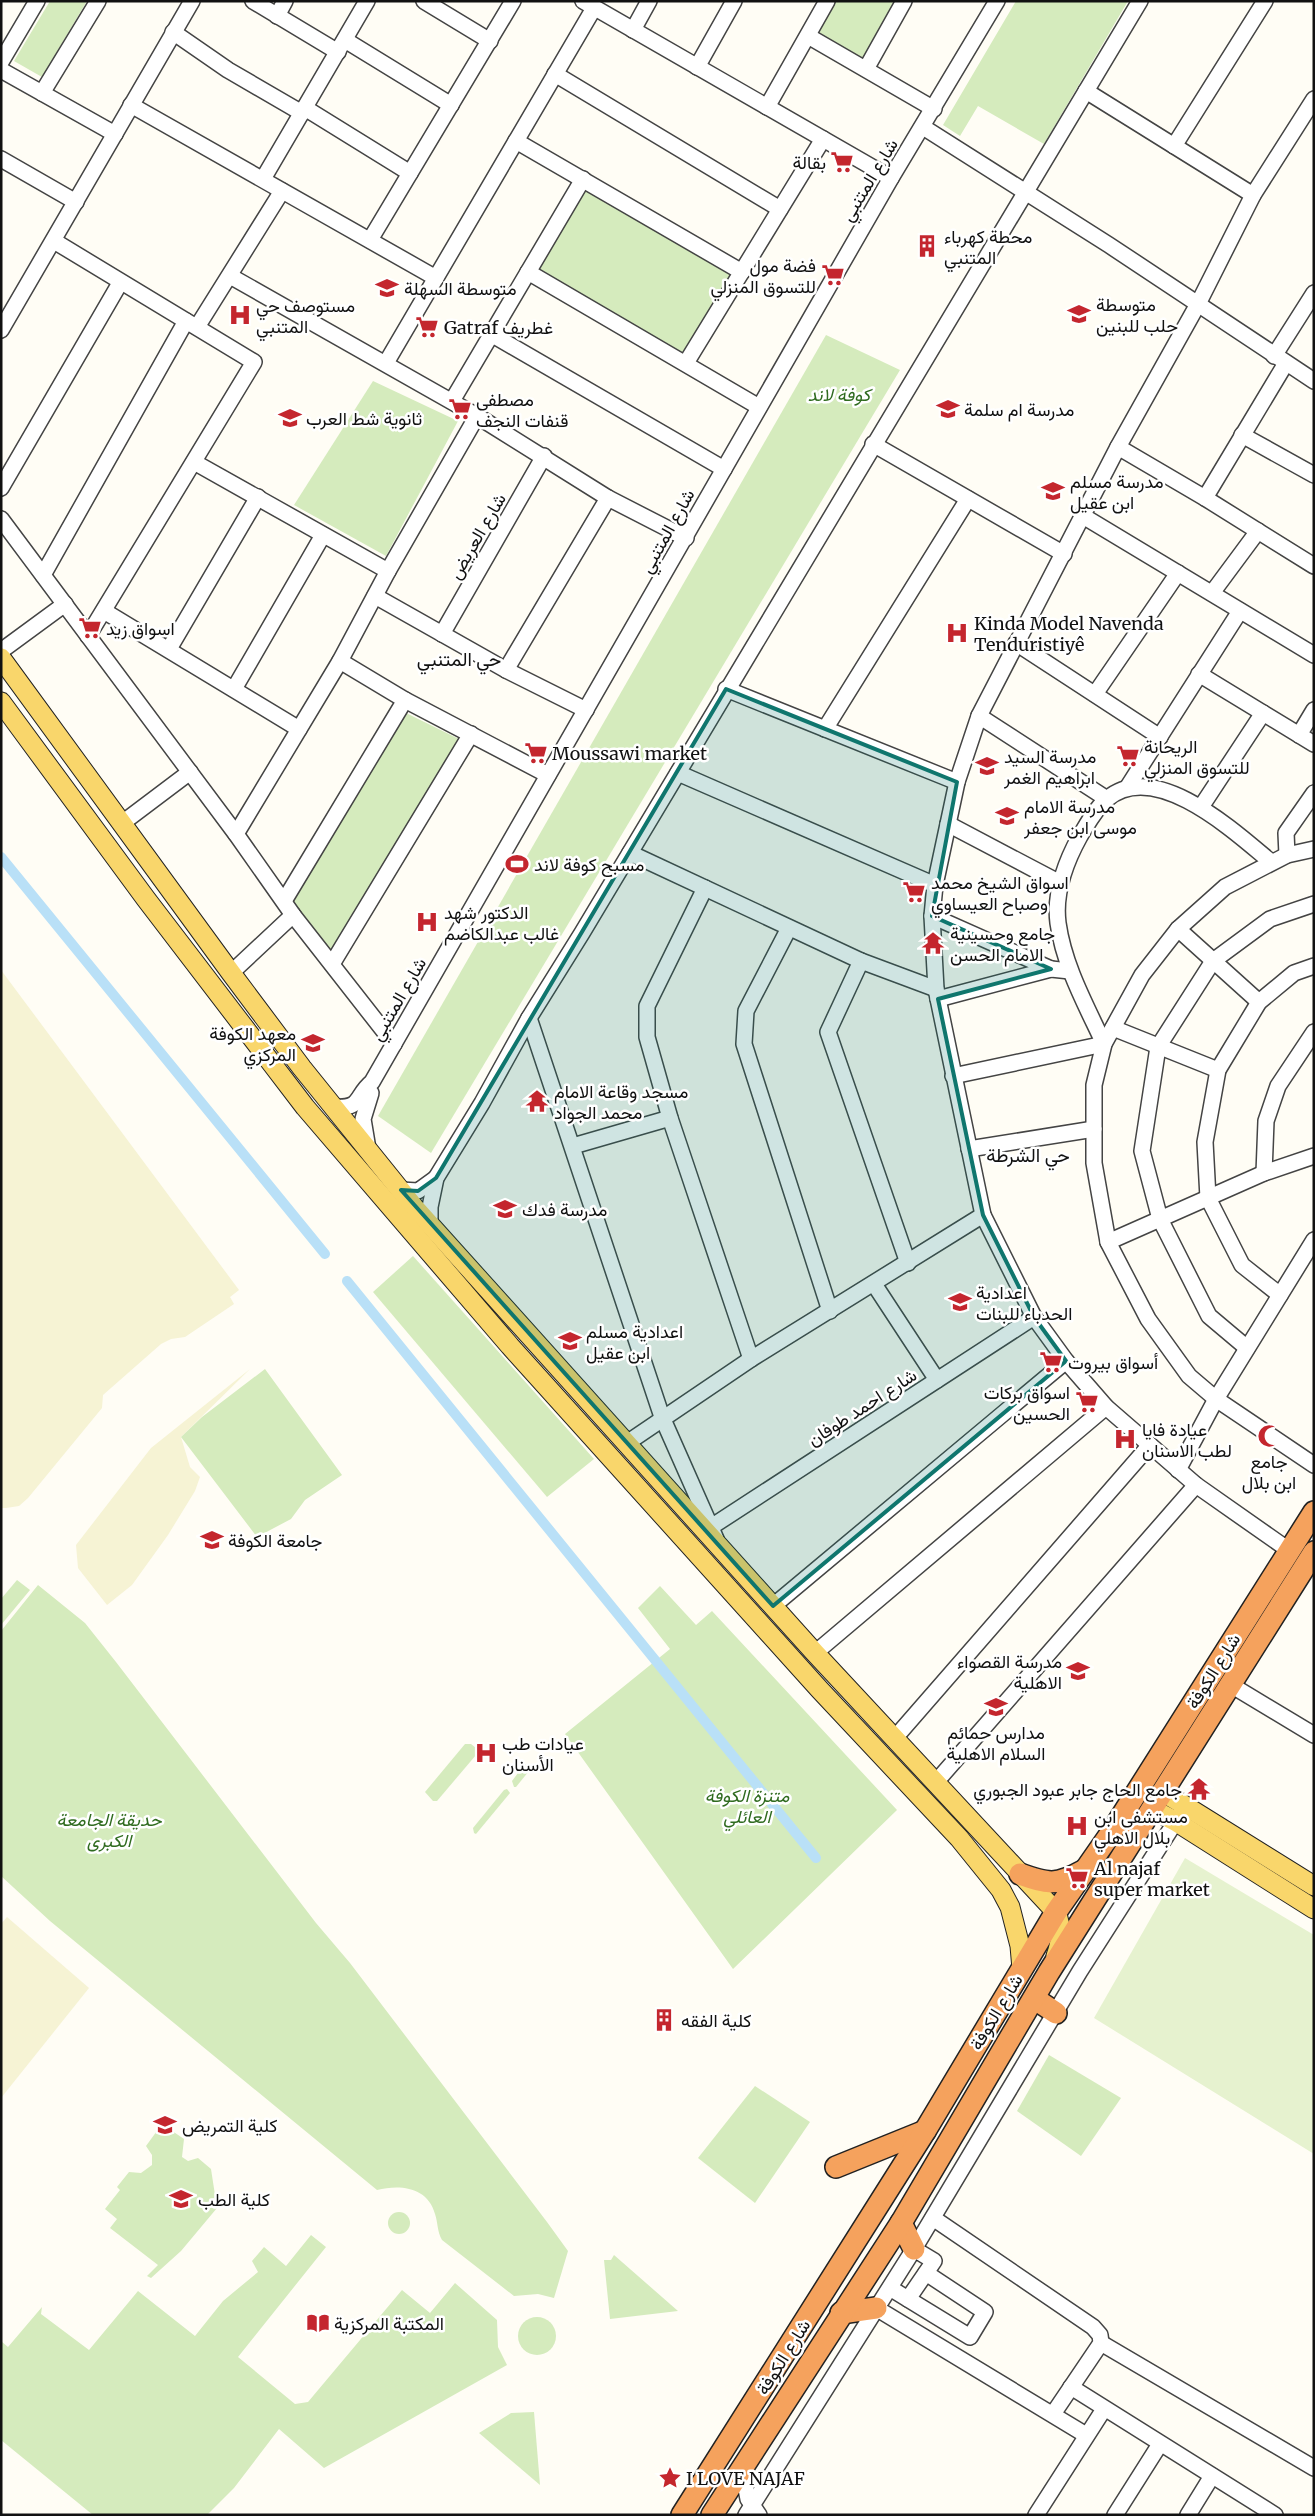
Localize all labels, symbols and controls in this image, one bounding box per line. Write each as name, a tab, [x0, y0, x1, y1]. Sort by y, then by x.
street label: شارع المتنبي	[835, 134, 906, 228]
supermarket icon: بقالة	[829, 149, 855, 175]
place label: بقالة	[793, 151, 826, 174]
place label: محطة كهرباء المتنبي	[944, 225, 1032, 273]
building icon: محطة كهرباء المتنبي	[914, 233, 940, 259]
place label: فضة مول للتسوق المنزلي	[710, 254, 816, 302]
supermarket icon: فضة مول للتسوق المنزلي	[820, 262, 846, 288]
school or university icon: متوسطة السهلة	[374, 275, 400, 301]
place label: متوسطة السهلة	[404, 277, 517, 300]
place label: متوسطة حلب للبنين	[1096, 293, 1178, 337]
place label: مستوصف حي المتنبي	[256, 294, 355, 342]
school or university icon: متوسطة حلب للبنين	[1066, 301, 1092, 327]
hospital icon: مستوصف حي المتنبي	[227, 302, 253, 328]
supermarket icon: Gatraf غطريف	[414, 314, 440, 340]
place label: Gatraf غطريف	[444, 316, 553, 339]
park label: كوفة لاند	[808, 383, 873, 406]
place label: مصطفى قنفات النجف	[476, 388, 568, 432]
supermarket icon: مصطفى قنفات النجف	[447, 396, 473, 422]
school or university icon: مدرسة ام سلمة	[935, 396, 961, 422]
place label: مدرسة ام سلمة	[964, 398, 1074, 422]
school or university icon: ثانوية شط العرب	[277, 405, 303, 431]
place label: ثانوية شط العرب	[306, 407, 422, 430]
place label: مدرسة مسلم ابن عقيل	[1070, 470, 1164, 514]
school or university icon: مدرسة مسلم ابن عقيل	[1040, 478, 1066, 504]
street label: شارع المتنبي	[634, 485, 703, 579]
street label: شارع العريض	[443, 489, 512, 584]
place label: Kinda Model Navenda Tenduristiyê	[974, 612, 1164, 656]
supermarket icon: اسواق زيد	[77, 615, 103, 641]
place label: اسواق زيد	[106, 617, 175, 640]
hospital icon: Kinda Model Navenda Tenduristiyê	[944, 620, 970, 646]
district label: حي المتنبي	[417, 647, 501, 675]
place label: الريحانة للتسوق المنزلي	[1144, 735, 1250, 783]
supermarket icon: Moussawi market	[523, 740, 549, 766]
place label: Moussawi market	[552, 742, 707, 765]
supermarket icon: الريحانة للتسوق المنزلي	[1115, 743, 1141, 769]
place label: مدرسة السيد ابراهيم الغمر	[1003, 745, 1096, 790]
school or university icon: مدرسة السيد ابراهيم الغمر	[974, 753, 1000, 779]
place label: مدرسة الامام موسى ابن جعفر	[1023, 795, 1137, 839]
school or university icon: مدرسة الامام موسى ابن جعفر	[994, 803, 1020, 829]
sports icon: مسبح كوفة لاند	[504, 851, 530, 877]
place label: مسبح كوفة لاند	[534, 853, 644, 877]
place label: اسواق الشيخ محمد وصباح العيساوي	[931, 871, 1069, 919]
supermarket icon: اسواق الشيخ محمد وصباح العيساوي	[901, 879, 927, 905]
place label: الدكتور شهد غالب عبدالكاضم	[444, 901, 559, 946]
hospital icon: الدكتور شهد غالب عبدالكاضم	[414, 909, 440, 935]
place label: جامع وحسينية الامام الحسن	[950, 922, 1055, 967]
temple icon: جامع وحسينية الامام الحسن	[920, 930, 946, 956]
street label: شارع المتنبي	[365, 953, 435, 1047]
place label: معهد الكوفة المركزي	[209, 1022, 296, 1070]
school or university icon: معهد الكوفة المركزي	[300, 1030, 326, 1056]
place label: مسجد وقاعة الامام محمد الجواد	[554, 1080, 688, 1124]
temple icon: مسجد وقاعة الامام محمد الجواد	[524, 1088, 550, 1114]
district label: حي الشرطة	[986, 1143, 1070, 1171]
school or university icon: مدرسة فدك	[492, 1196, 518, 1222]
place label: مدرسة فدك	[522, 1198, 607, 1221]
place label: اعدادية الحدباء للبنات	[976, 1281, 1072, 1325]
school or university icon: اعدادية الحدباء للبنات	[947, 1289, 973, 1315]
place label: اعدادية مسلم ابن عقيل	[586, 1320, 683, 1364]
school or university icon: اعدادية مسلم ابن عقيل	[557, 1328, 583, 1354]
supermarket icon: أسواق بيروت	[1038, 1349, 1064, 1375]
place label: أسواق بيروت	[1068, 1351, 1158, 1374]
street label: شارع احمد طوفان	[803, 1363, 922, 1452]
place label: اسواق بركات الحسين	[984, 1381, 1070, 1425]
supermarket icon: اسواق بركات الحسين	[1074, 1389, 1100, 1415]
place label: عيادة فايا لطب الاسنان	[1142, 1418, 1232, 1462]
mosque icon: جامع ابن بلال	[1256, 1423, 1282, 1449]
hospital icon: عيادة فايا لطب الاسنان	[1112, 1426, 1138, 1452]
place label: جامع ابن بلال	[1242, 1450, 1296, 1494]
school or university icon: جامعة الكوفة	[199, 1527, 225, 1553]
place label: جامعة الكوفة	[228, 1529, 322, 1552]
street label: شارع الكوفة	[1181, 1629, 1246, 1713]
place label: مدرسة القصواء الاهلية	[957, 1650, 1062, 1694]
school or university icon: مدرسة القصواء الاهلية	[1065, 1658, 1091, 1684]
school or university icon: مدارس حمائم السلام الاهلية	[983, 1694, 1009, 1720]
place label: مدارس حمائم السلام الاهلية	[947, 1721, 1045, 1766]
place label: عيادات طب الأسنان	[502, 1732, 584, 1776]
hospital icon: عيادات طب الأسنان	[473, 1740, 499, 1766]
temple icon: جامع الحاج جابر عبود الجبوري	[1186, 1776, 1212, 1802]
place label: جامع الحاج جابر عبود الجبوري	[973, 1778, 1182, 1805]
park label: متنزة الكوفة العائلي	[705, 1784, 790, 1832]
place label: مستشفى ابن بلال الاهلي	[1094, 1805, 1188, 1853]
park label: حديقة الجامعة الكبرى	[56, 1808, 162, 1852]
hospital icon: مستشفى ابن بلال الاهلي	[1064, 1813, 1090, 1839]
place label: Al najaf super market	[1093, 1857, 1210, 1901]
supermarket icon: Al najaf super market	[1064, 1865, 1090, 1891]
street label: شارع الكوفة	[964, 1970, 1028, 2055]
building icon: كلية الفقه	[651, 2007, 677, 2033]
place label: كلية الفقه	[681, 2009, 751, 2032]
school or university icon: كلية التمريض	[152, 2112, 178, 2138]
place label: كلية التمريض	[182, 2114, 277, 2137]
school or university icon: كلية الطب	[168, 2186, 194, 2212]
place label: كلية الطب	[198, 2188, 270, 2211]
library icon: المكتبة المركزية	[305, 2310, 331, 2336]
place label: المكتبة المركزية	[334, 2312, 444, 2335]
street label: شارع الكوفة	[751, 2315, 816, 2399]
place icon: I LOVE NAJAF	[657, 2465, 683, 2491]
place label: I LOVE NAJAF	[686, 2467, 805, 2490]

